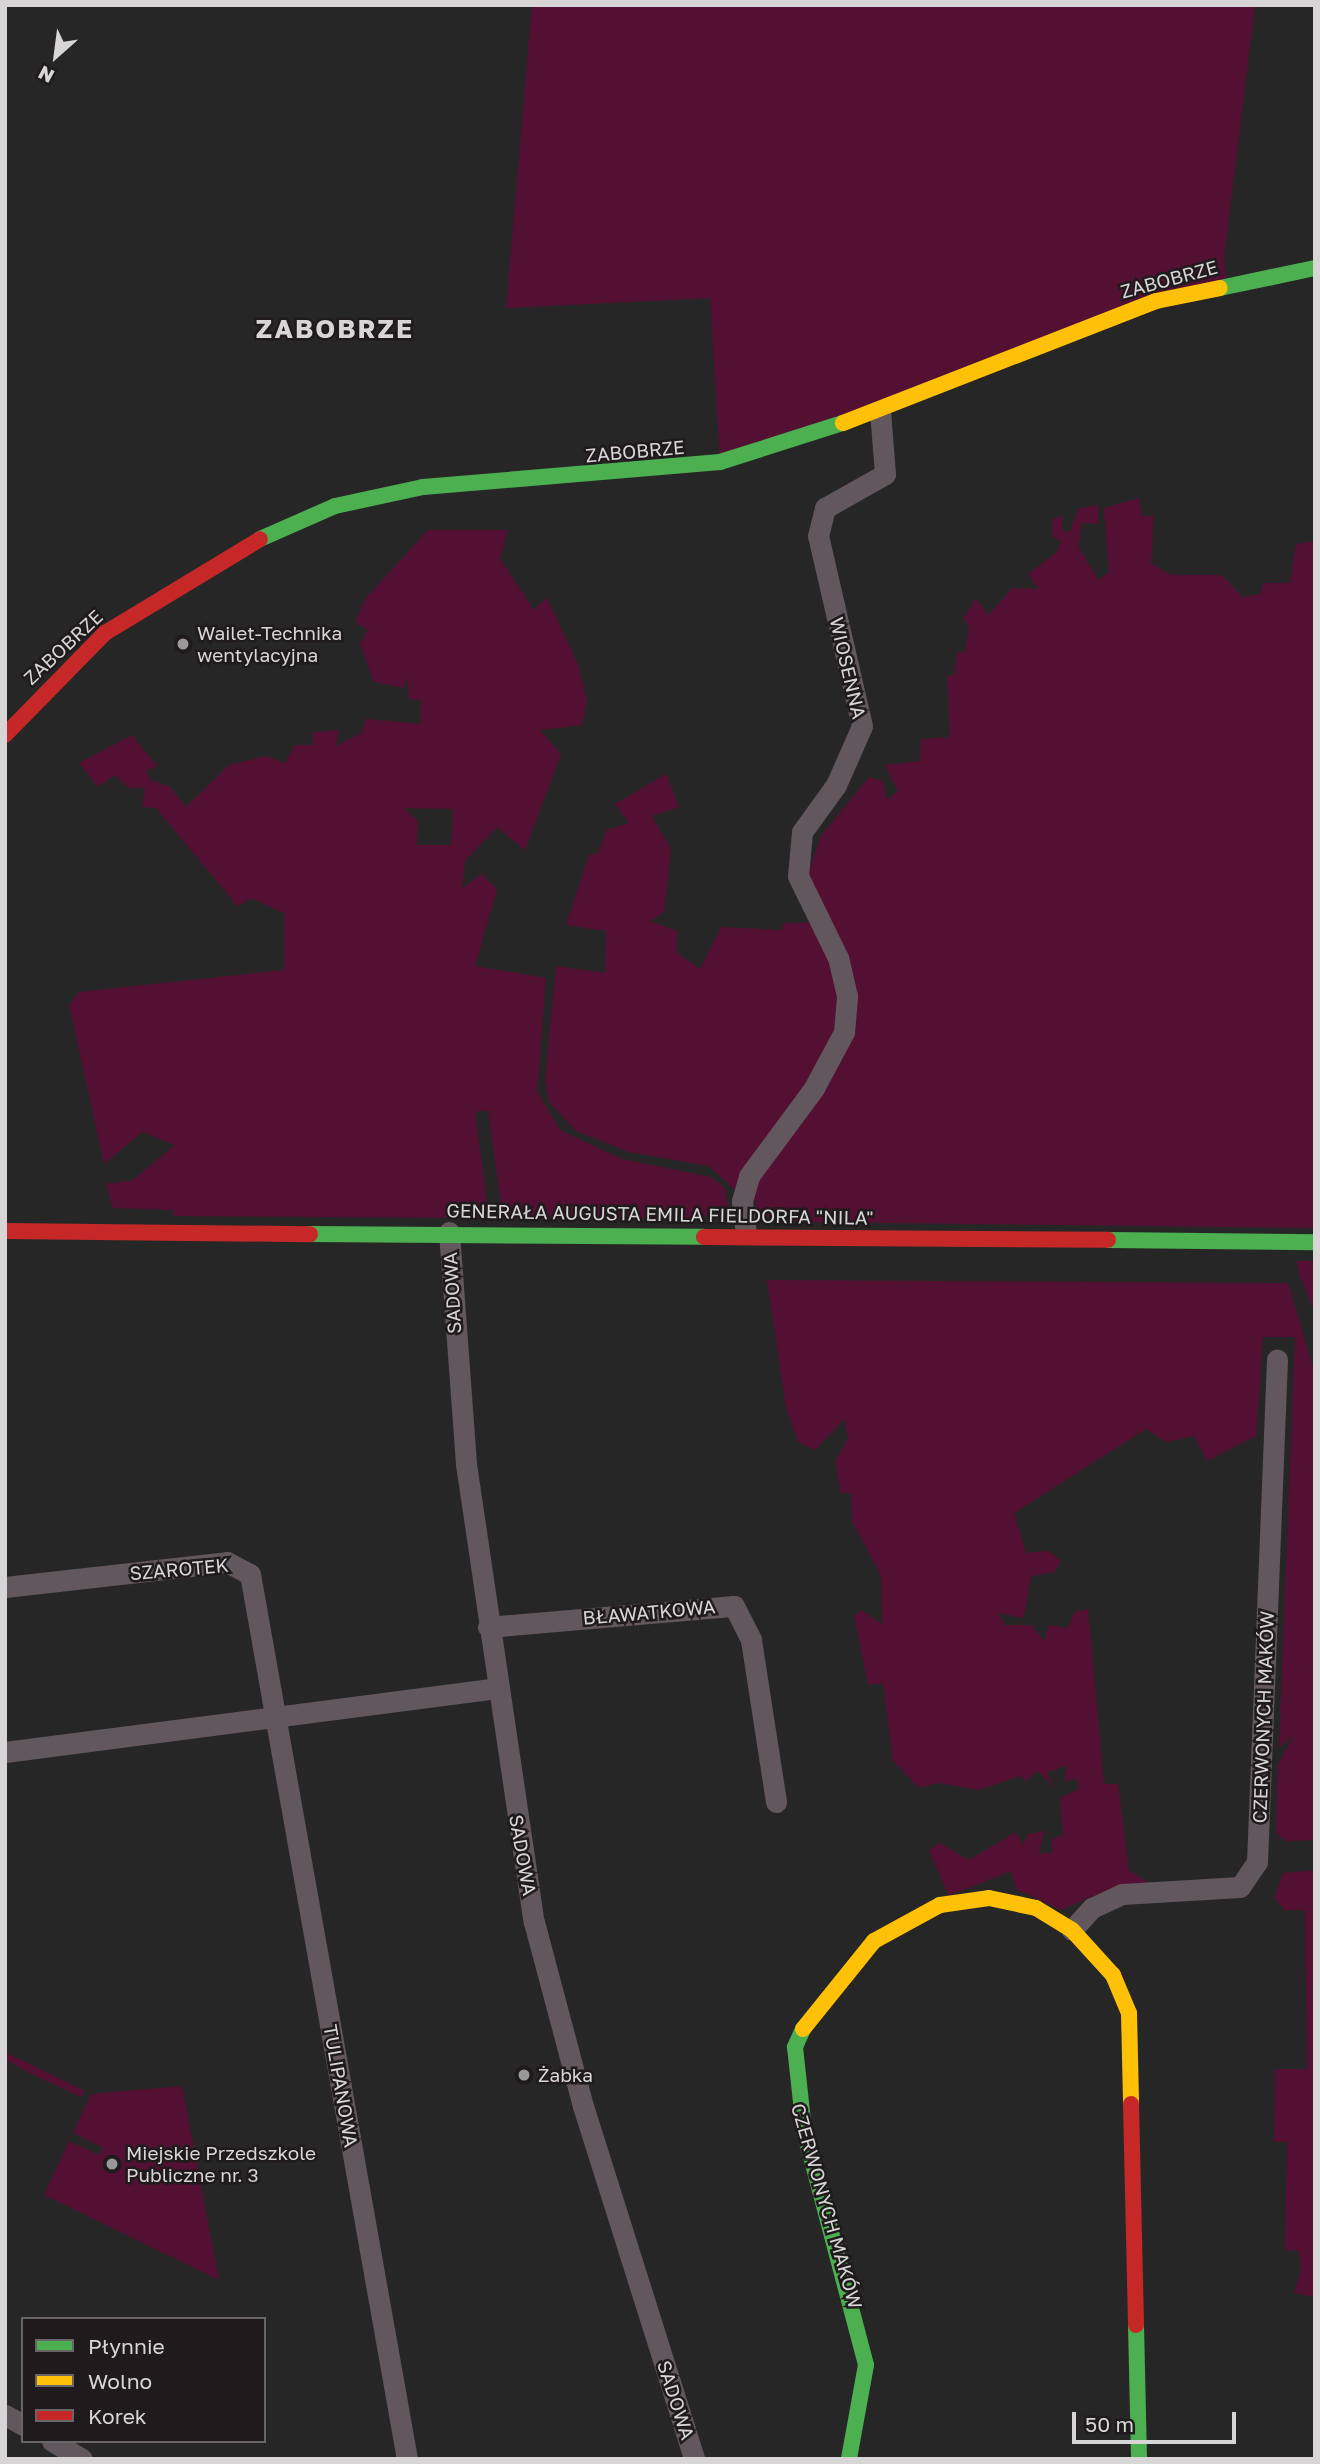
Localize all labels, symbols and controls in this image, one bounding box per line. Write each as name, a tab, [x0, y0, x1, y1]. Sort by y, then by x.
north arrow	[21, 21, 91, 91]
text: N	[34, 61, 58, 89]
street label: ZABOBRZE	[1118, 255, 1220, 303]
district label: ZABOBRZE	[257, 313, 413, 345]
street label: ZABOBRZE	[584, 435, 686, 467]
street label: ZABOBRZE	[19, 605, 107, 689]
street label: WIOSENNA	[825, 615, 871, 721]
place label: Wailet-Technika wentylacyjna	[197, 622, 342, 666]
marker: Wailet-Technika wentylacyjna	[175, 636, 191, 652]
street label: GENERAŁA AUGUSTA EMILA FIELDORFA "NILA"	[446, 1199, 874, 1229]
street label: SADOWA	[438, 1252, 466, 1334]
street label: SZAROTEK	[129, 1553, 229, 1585]
street label: BŁAWATKOWA	[582, 1595, 716, 1629]
street label: CZERWONYCH MAKÓW	[1248, 1610, 1278, 1824]
street label: SADOWA	[505, 1813, 541, 1897]
street label: TULIPANOWA	[319, 2023, 363, 2149]
place label: Żabka	[538, 2064, 593, 2086]
marker: Żabka	[516, 2067, 532, 2083]
street label: CZERWONYCH MAKÓW	[787, 2101, 867, 2311]
place label: Miejskie Przedszkole Publiczne nr. 3	[126, 2142, 316, 2186]
marker: Miejskie Przedszkole Publiczne nr. 3	[104, 2156, 120, 2172]
legend	[21, 2317, 266, 2443]
text: Płynnie	[88, 2333, 165, 2359]
street label: SADOWA	[653, 2358, 699, 2442]
text: Wolno	[88, 2368, 152, 2394]
scale bar	[1075, 2398, 1240, 2442]
text: Korek	[88, 2403, 147, 2429]
text: 50 m	[1085, 2411, 1134, 2437]

